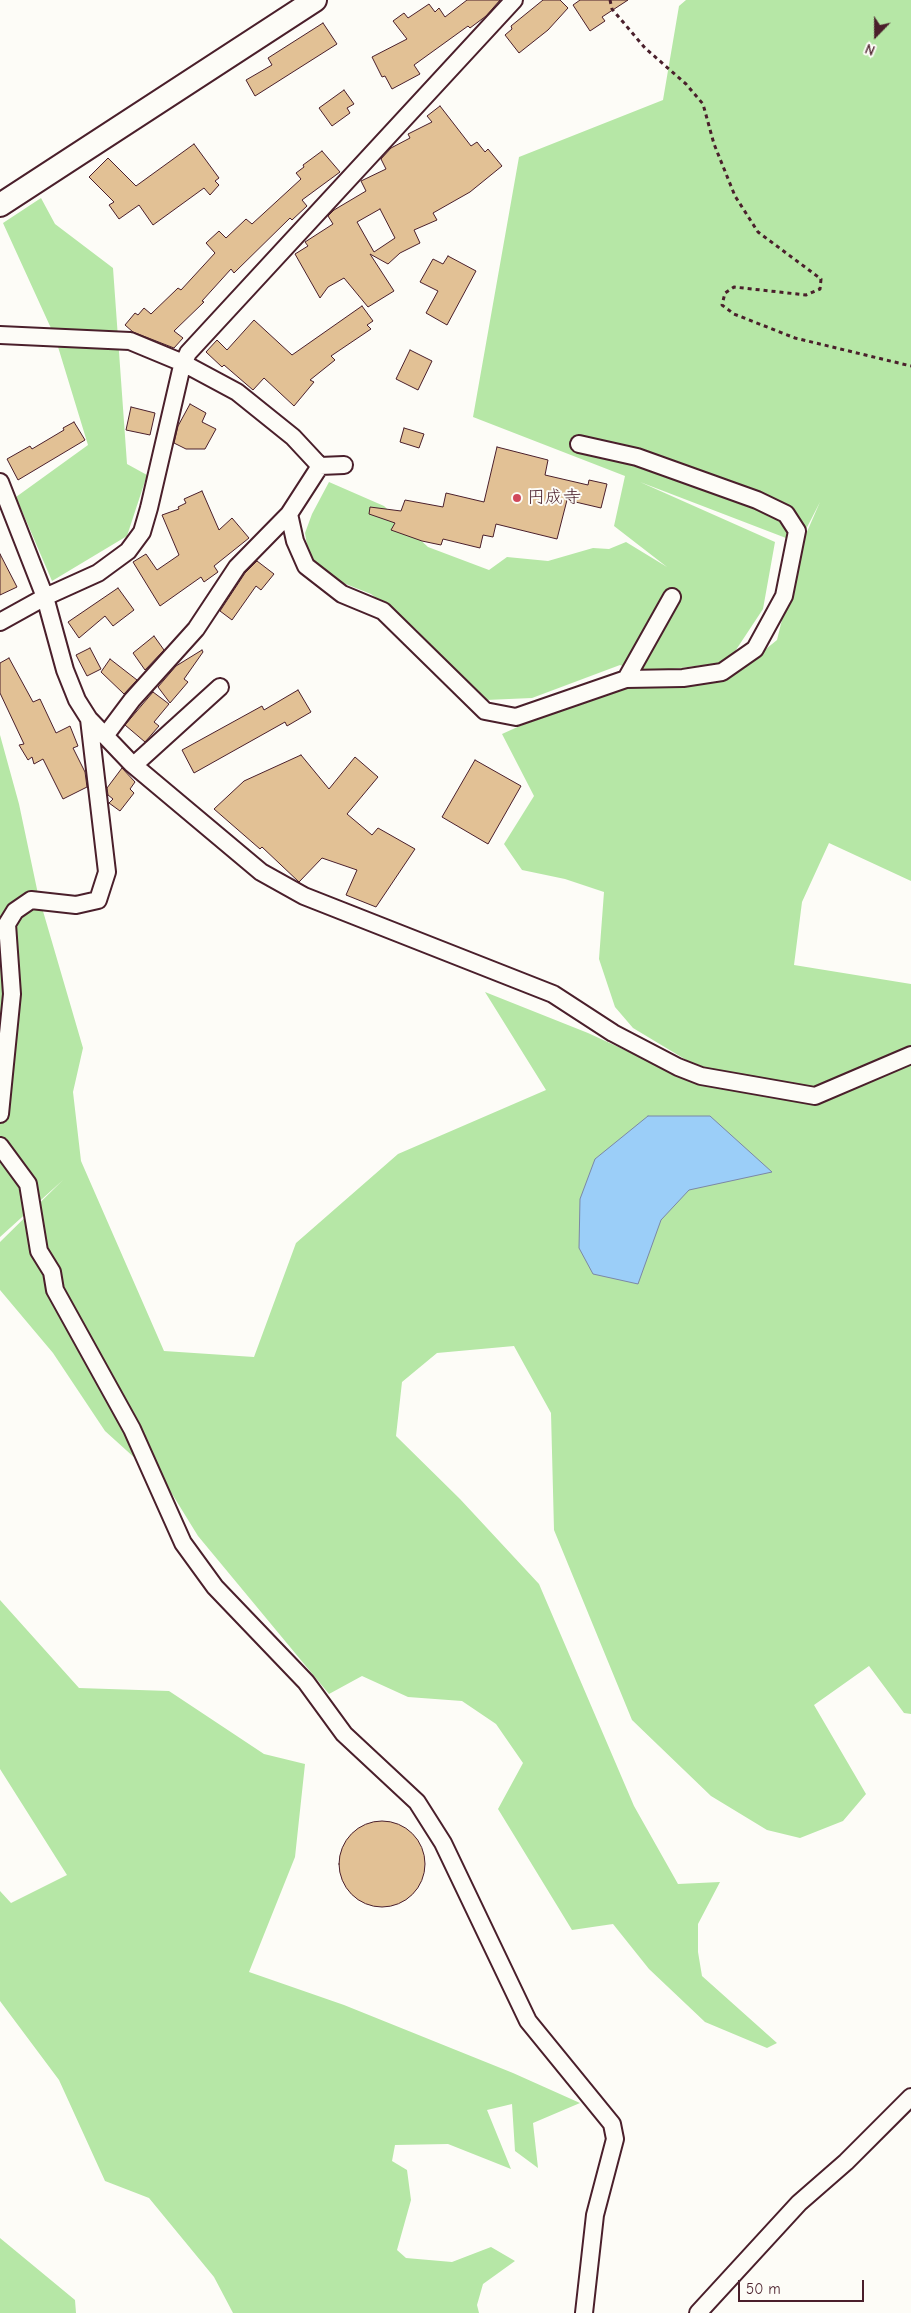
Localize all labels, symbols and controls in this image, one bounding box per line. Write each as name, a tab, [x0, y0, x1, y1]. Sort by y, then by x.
north arrow	[851, 10, 901, 60]
text: N	[863, 40, 878, 59]
place label: 円成寺	[527, 487, 581, 509]
marker: 円成寺	[511, 492, 523, 504]
scale bar	[741, 2270, 867, 2302]
text: 50 m	[746, 2280, 781, 2298]

